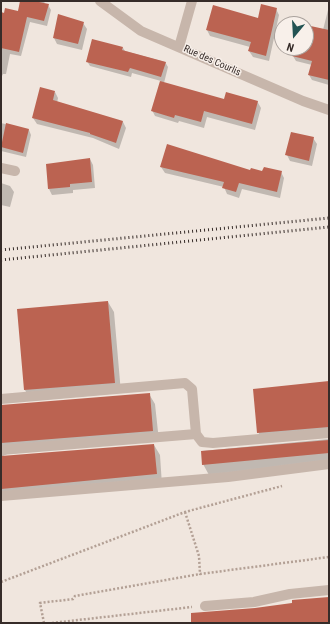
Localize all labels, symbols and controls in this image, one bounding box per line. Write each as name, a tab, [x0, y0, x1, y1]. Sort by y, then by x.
north arrow	[274, 16, 314, 56]
text: N	[285, 40, 296, 54]
street label: Rue des Courlis	[182, 43, 242, 79]

